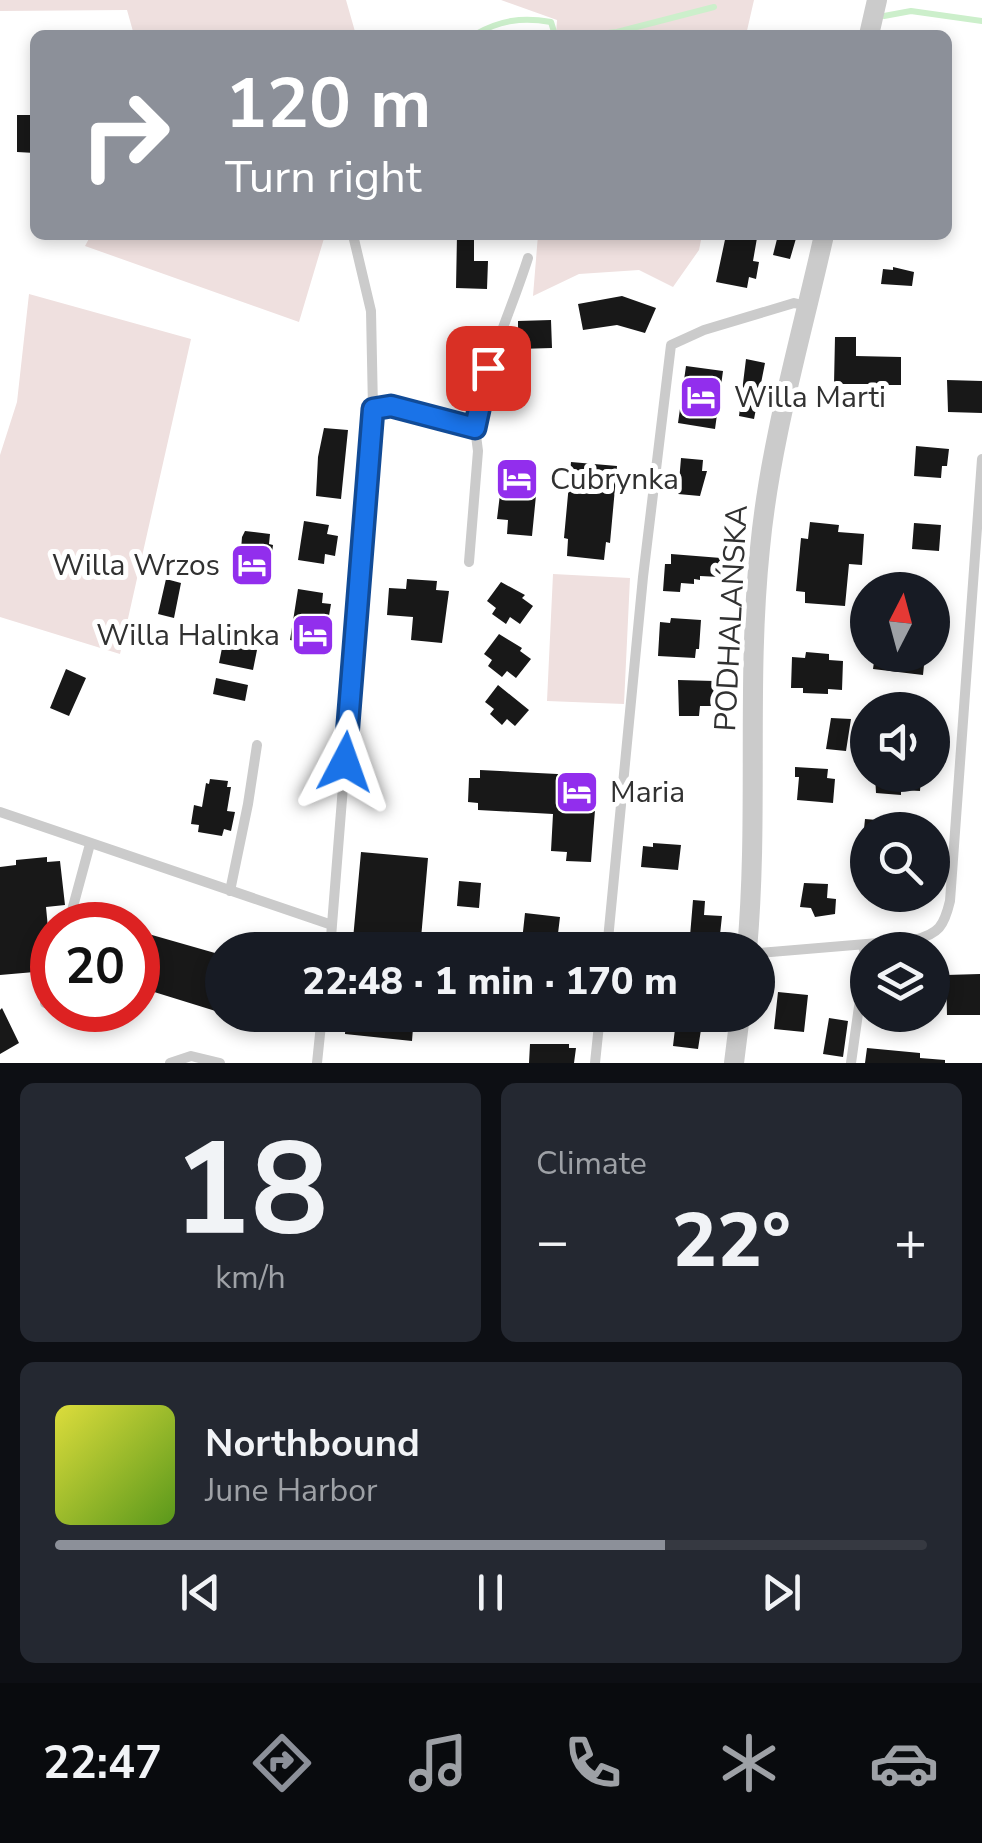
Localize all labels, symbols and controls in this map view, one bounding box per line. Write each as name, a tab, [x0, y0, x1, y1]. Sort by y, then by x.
text: 120 m	[225, 56, 431, 152]
icon: right	[60, 70, 190, 200]
text: Turn right	[225, 147, 422, 208]
pin	[446, 326, 531, 411]
icon: arrive	[461, 341, 516, 396]
hotel icon: Willa Marti	[678, 374, 724, 420]
place label: Willa Marti	[734, 377, 886, 418]
hotel icon: Cubrynka	[494, 456, 540, 502]
place label: Cubrynka	[550, 459, 679, 500]
street label: PODHALAŃSKA	[705, 504, 758, 732]
hotel icon: Willa Wrzos	[229, 542, 275, 588]
place label: Willa Wrzos	[52, 545, 220, 586]
north arrow	[850, 572, 950, 672]
map controls	[850, 572, 950, 1032]
hotel icon: Willa Halinka	[290, 612, 336, 658]
place label: Willa Halinka	[96, 615, 280, 656]
button: sound	[850, 692, 950, 792]
position arrow	[293, 710, 397, 814]
hotel icon: Maria	[554, 769, 600, 815]
place label: Maria	[610, 772, 685, 813]
button: search	[850, 812, 950, 912]
speed limit sign: 20	[30, 902, 160, 1032]
button: layers	[850, 932, 950, 1032]
text: 22:48 · 1 min · 170 m	[302, 956, 678, 1007]
text: 18	[172, 1102, 329, 1279]
text: Climate	[536, 1142, 647, 1185]
text: 22°	[672, 1190, 791, 1292]
text: −	[536, 1204, 569, 1279]
text: +	[894, 1204, 927, 1279]
text: km/h	[215, 1256, 286, 1299]
text: Northbound	[205, 1418, 420, 1469]
text: June Harbor	[205, 1469, 377, 1512]
icon: previous	[173, 1565, 228, 1620]
icon: pause	[463, 1565, 518, 1620]
icon: next	[754, 1565, 809, 1620]
icon: directions	[247, 1728, 317, 1798]
icon: music	[403, 1728, 473, 1798]
icon: phone	[558, 1728, 628, 1798]
icon: climate	[714, 1728, 784, 1798]
icon: car	[869, 1728, 939, 1798]
text: 22:47	[43, 1733, 162, 1794]

